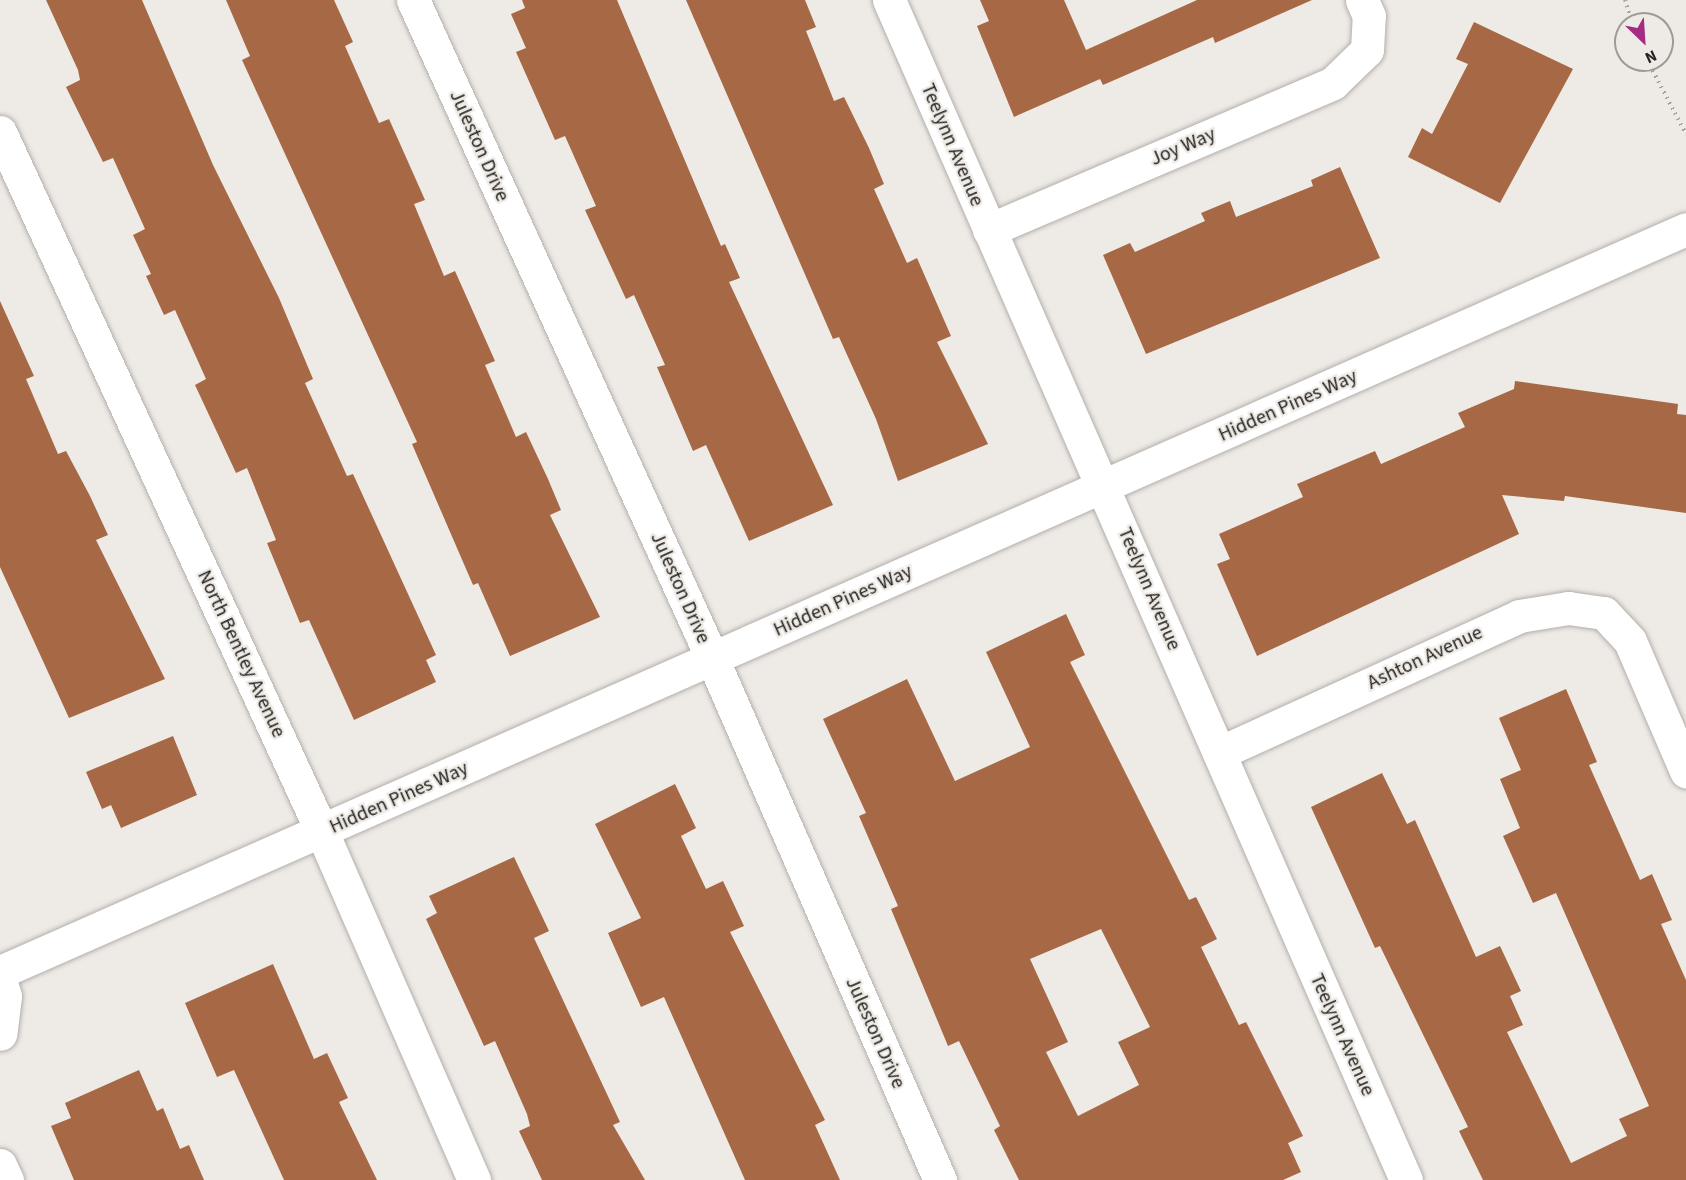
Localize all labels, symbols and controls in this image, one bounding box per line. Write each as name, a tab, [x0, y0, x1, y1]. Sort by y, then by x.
north arrow	[1614, 12, 1674, 72]
text: N	[1641, 44, 1660, 69]
street label: Teelynn Avenue	[915, 80, 989, 210]
street label: Juleston Drive	[444, 87, 514, 205]
street label: Joy Way	[1147, 123, 1219, 171]
street label: Hidden Pines Way	[1215, 365, 1361, 447]
street label: Teelynn Avenue	[1112, 524, 1186, 654]
street label: Juleston Drive	[645, 529, 715, 647]
street label: Hidden Pines Way	[770, 560, 916, 642]
street label: North Bentley Avenue	[192, 567, 290, 741]
street label: Ashton Avenue	[1364, 621, 1486, 695]
street label: Hidden Pines Way	[326, 757, 472, 839]
street label: Teelynn Avenue	[1304, 970, 1380, 1100]
street label: Juleston Drive	[840, 974, 910, 1092]

